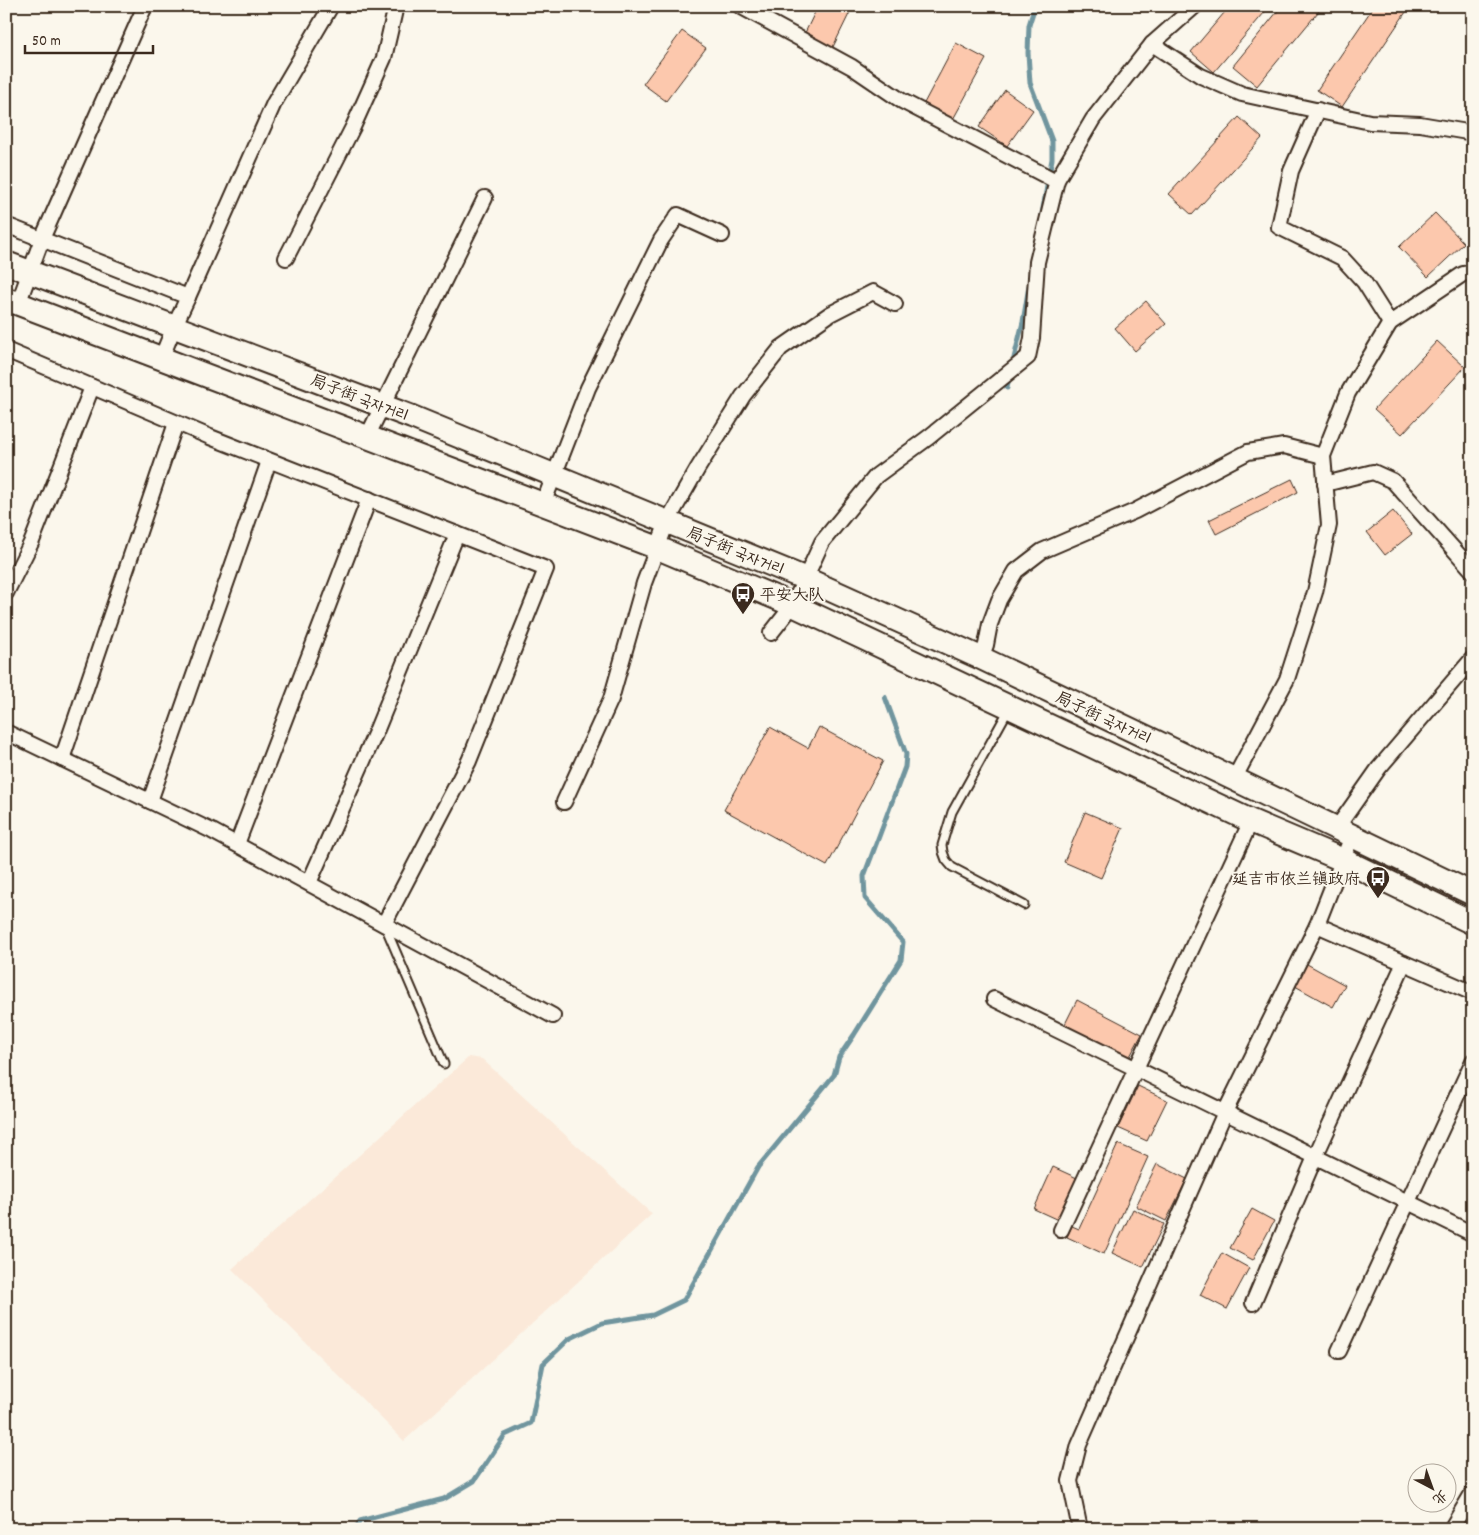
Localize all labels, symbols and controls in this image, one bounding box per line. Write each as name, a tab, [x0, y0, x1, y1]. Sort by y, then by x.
scale bar	[25, 22, 152, 54]
text: 50 m	[32, 31, 61, 53]
street label: 局子街 국자거리	[307, 370, 411, 429]
street label: 局子街 국자거리	[683, 522, 787, 582]
bus stop icon: 平安大队	[730, 581, 756, 615]
place label: 平安大队	[760, 585, 824, 608]
street label: 局子街 국자거리	[1051, 687, 1155, 751]
bus stop icon: 延吉市依兰镇政府	[1365, 865, 1391, 899]
place label: 延吉市依兰镇政府	[1232, 869, 1360, 892]
north arrow	[1406, 1462, 1456, 1512]
text: 北	[1427, 1484, 1451, 1508]

